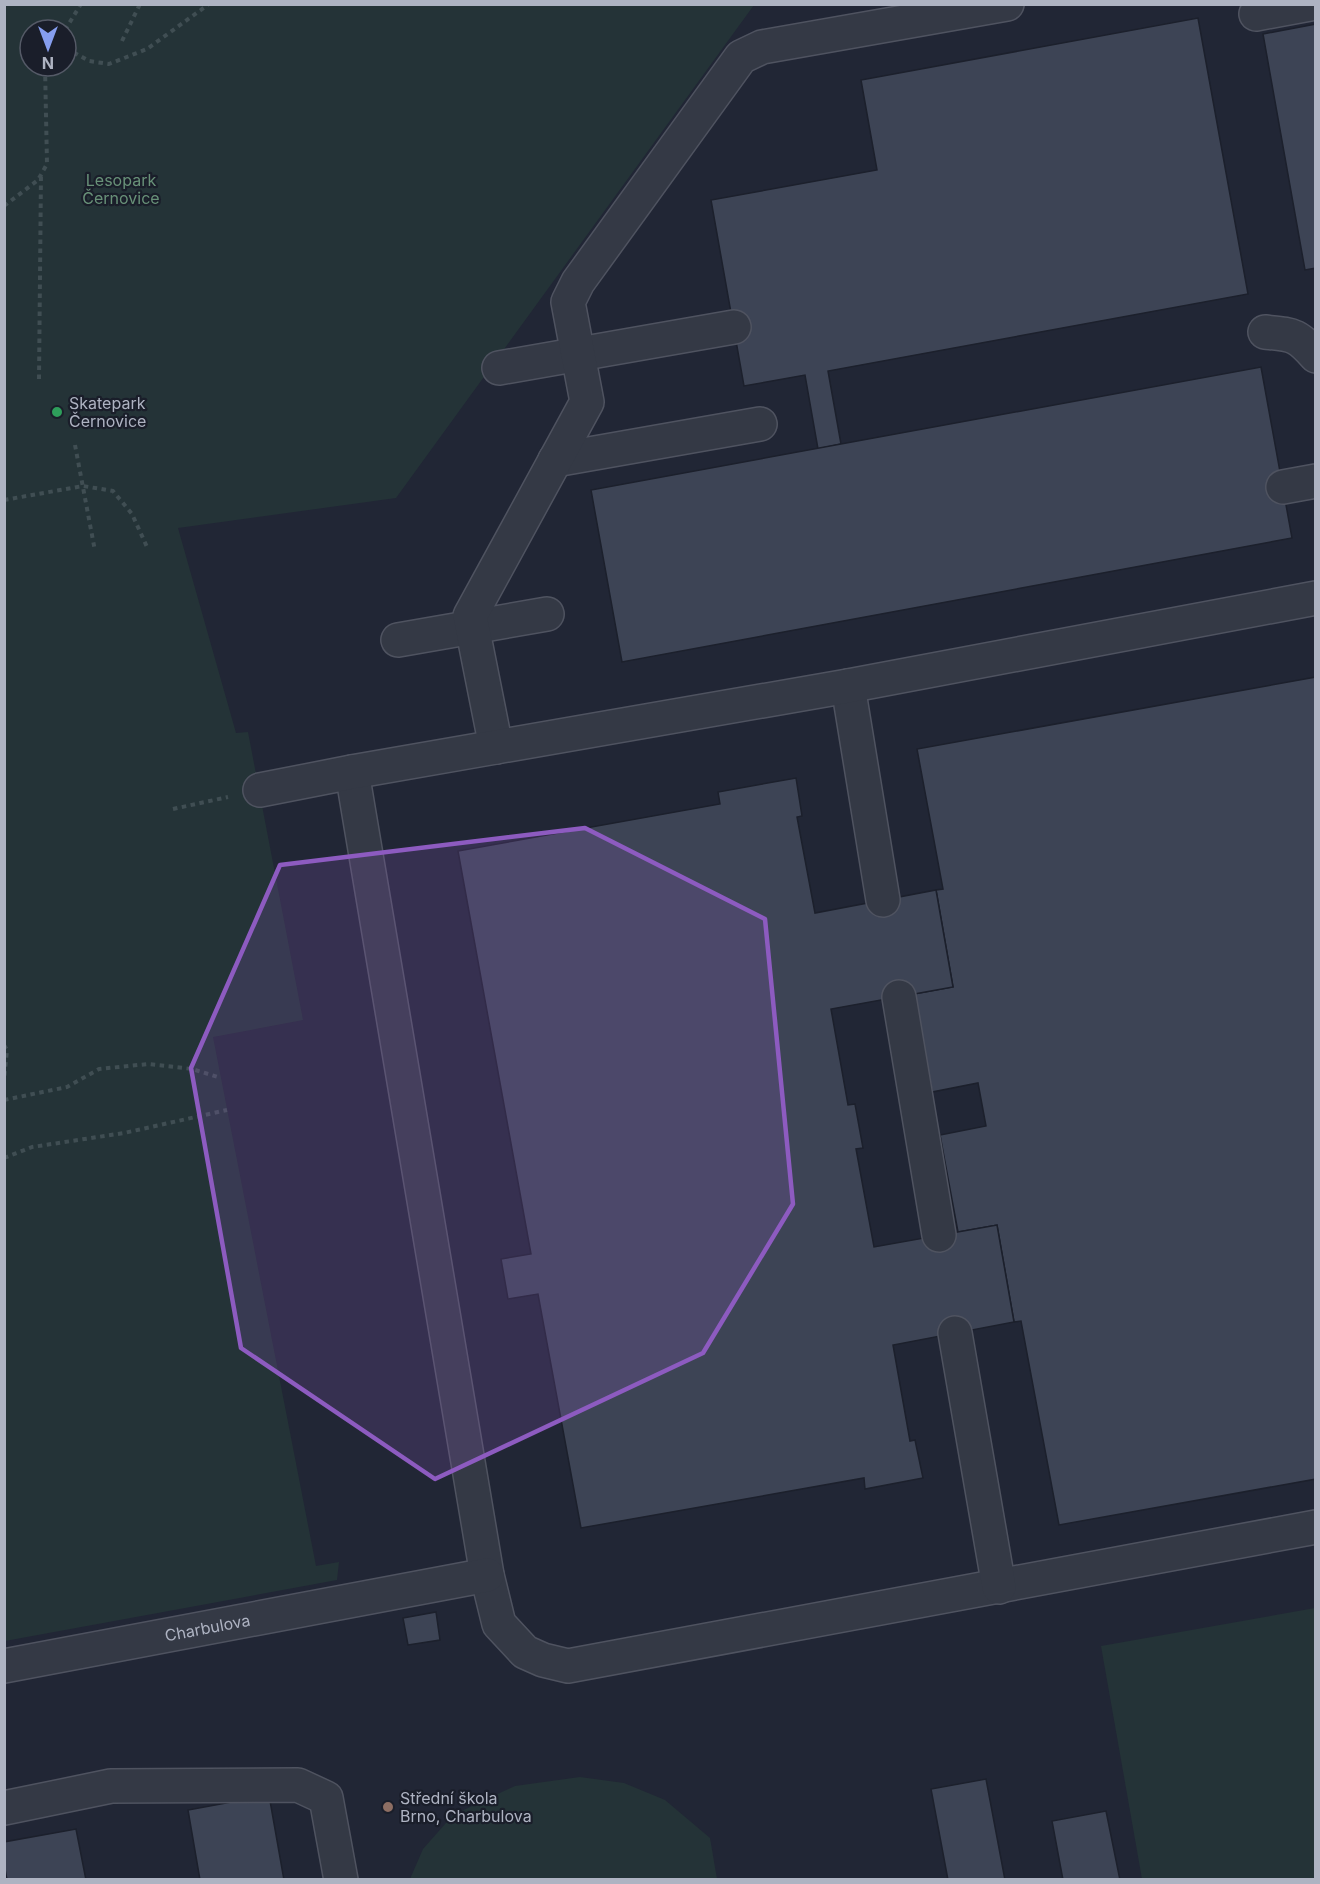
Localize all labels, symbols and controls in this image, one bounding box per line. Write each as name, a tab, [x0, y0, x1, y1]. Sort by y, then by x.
north arrow	[18, 18, 78, 78]
text: N	[42, 53, 54, 73]
park label: Lesopark Černovice	[82, 170, 160, 208]
place label: Skatepark Černovice	[69, 393, 146, 431]
marker: Skatepark Černovice	[50, 405, 64, 419]
street label: Charbulova	[163, 1610, 252, 1646]
place label: Střední škola Brno, Charbulova	[400, 1788, 532, 1826]
marker: Střední škola Brno, Charbulova	[381, 1800, 395, 1814]

